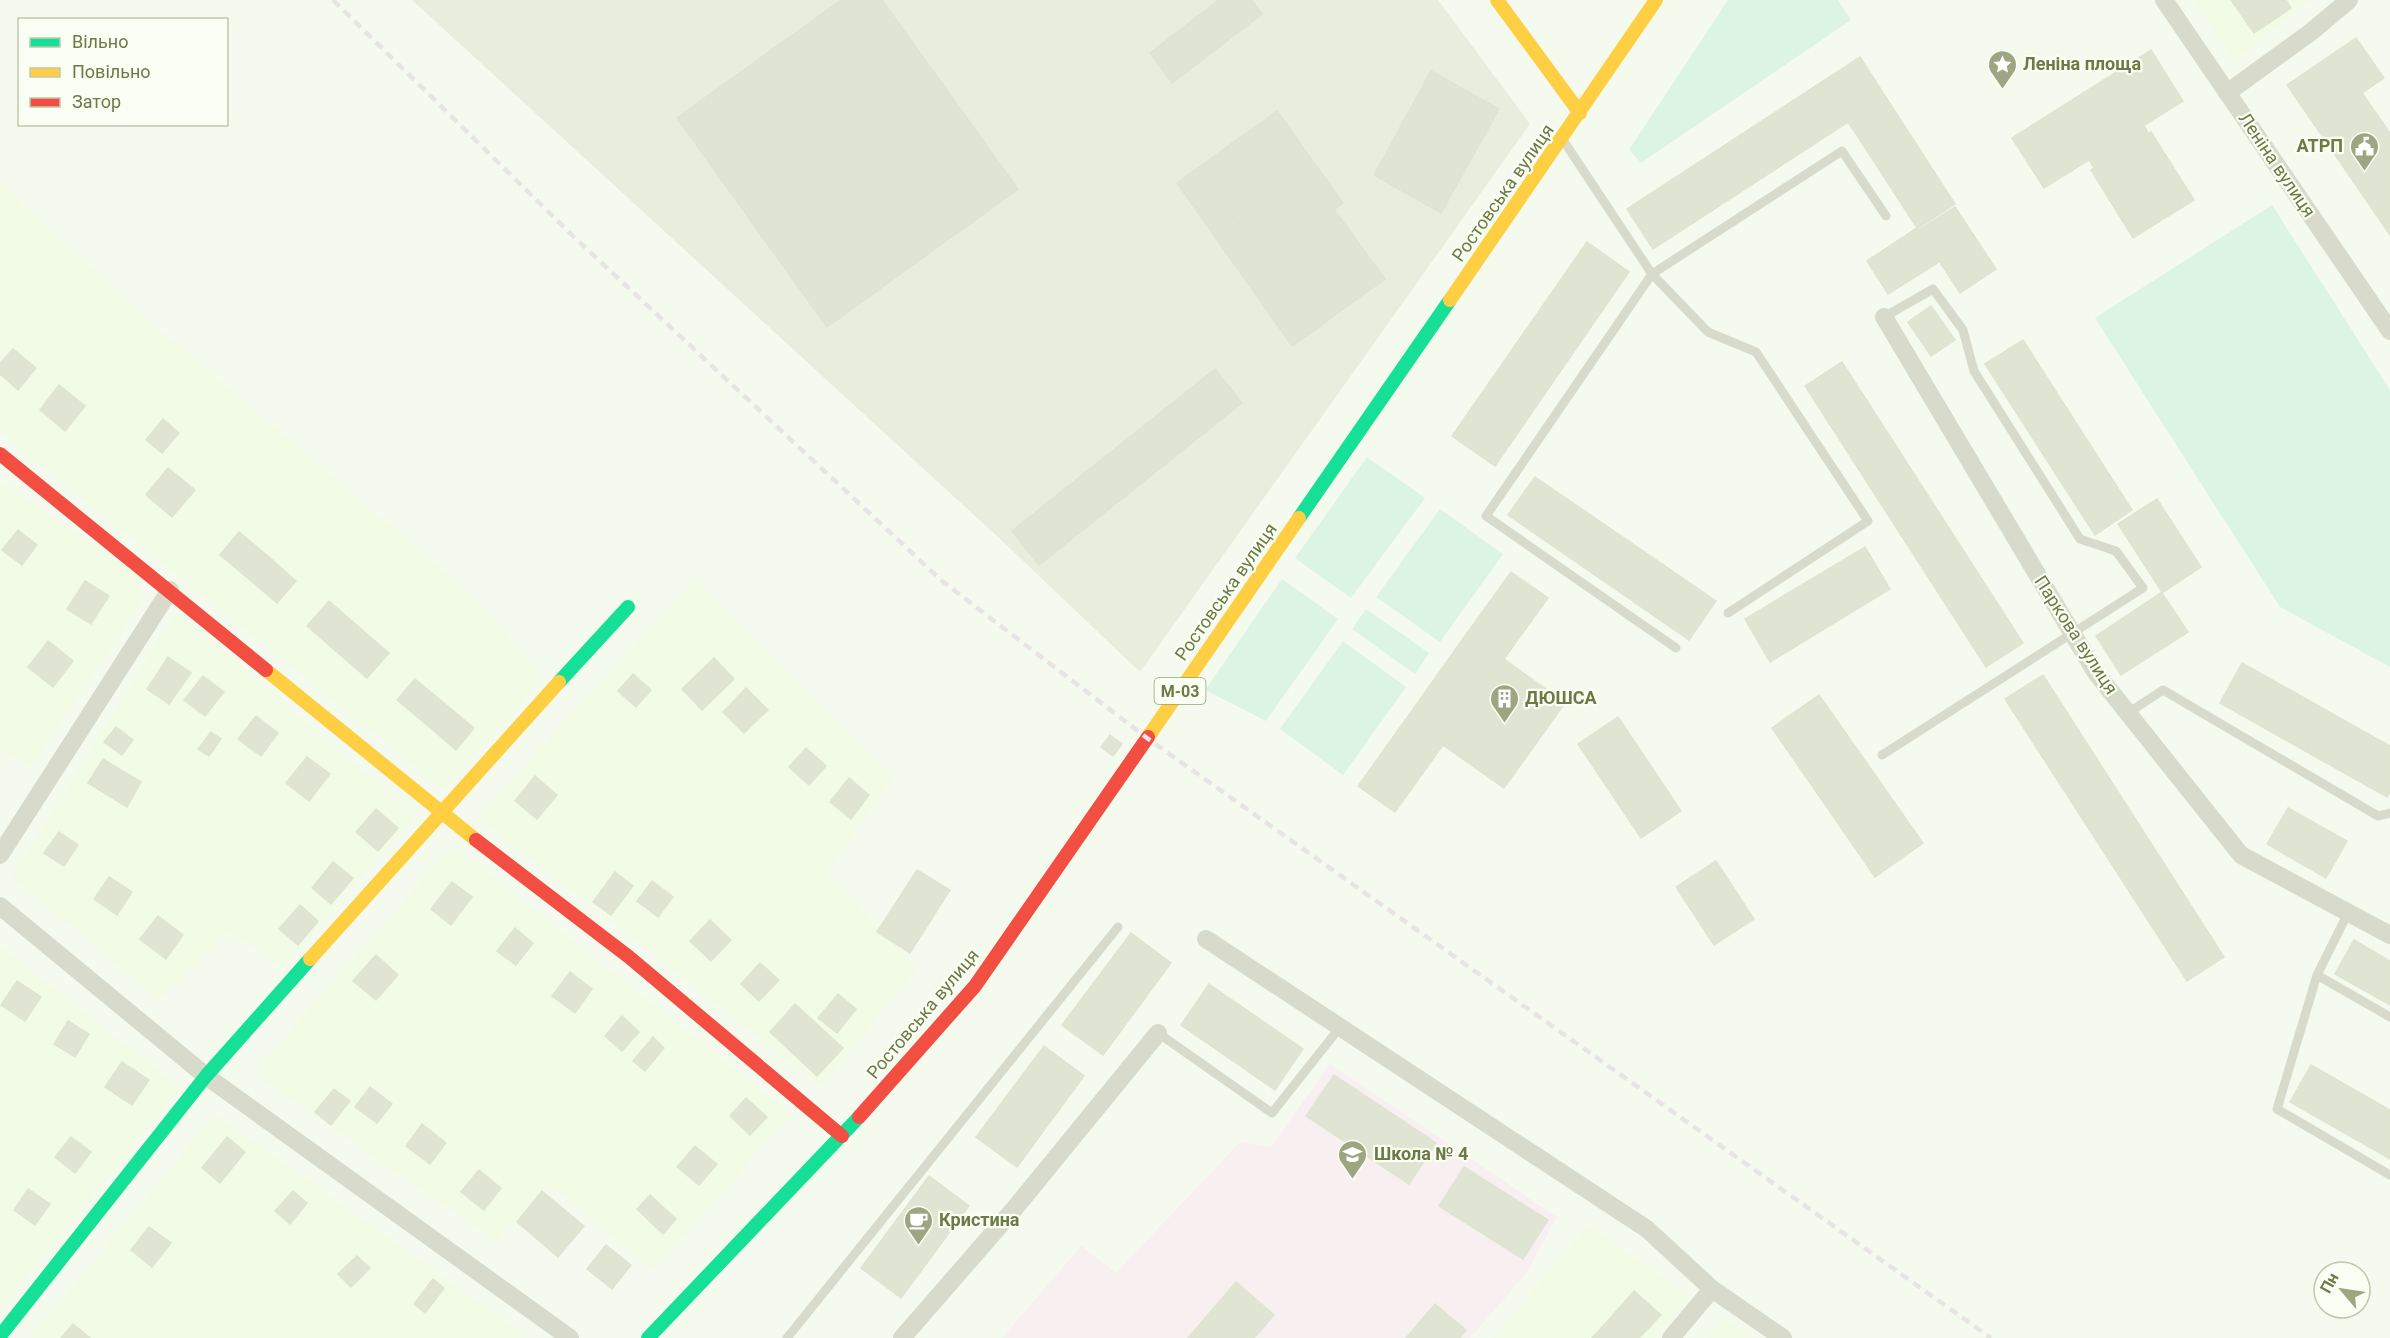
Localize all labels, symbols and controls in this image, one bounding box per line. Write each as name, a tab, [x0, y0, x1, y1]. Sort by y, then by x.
legend	[18, 18, 228, 126]
text: Вільно	[72, 31, 128, 52]
place icon: Леніна площа	[1986, 48, 2018, 90]
place label: Леніна площа	[2023, 53, 2141, 74]
text: Повільно	[72, 61, 151, 82]
text: Затор	[72, 91, 121, 112]
street label: Леніна вулиця	[2235, 108, 2320, 221]
street label: Ростовська вулиця	[1447, 120, 1558, 265]
public building icon: АТРП	[2348, 130, 2380, 172]
place label: АТРП	[2297, 135, 2343, 156]
street label: Ростовська вулиця	[1170, 519, 1281, 664]
street label: Паркова вулиця	[2030, 572, 2123, 698]
road number: М-03	[1154, 678, 1206, 704]
building icon: ДЮШСА	[1488, 682, 1520, 724]
place label: ДЮШСА	[1525, 687, 1597, 708]
street label: Ростовська вулиця	[862, 945, 983, 1083]
school or university icon: Школа № 4	[1337, 1138, 1369, 1180]
place label: Школа № 4	[1374, 1143, 1468, 1164]
cafe icon: Кристина	[902, 1204, 934, 1246]
place label: Кристина	[939, 1209, 1020, 1230]
north arrow	[2312, 1260, 2372, 1320]
text: Пн	[2316, 1269, 2343, 1296]

